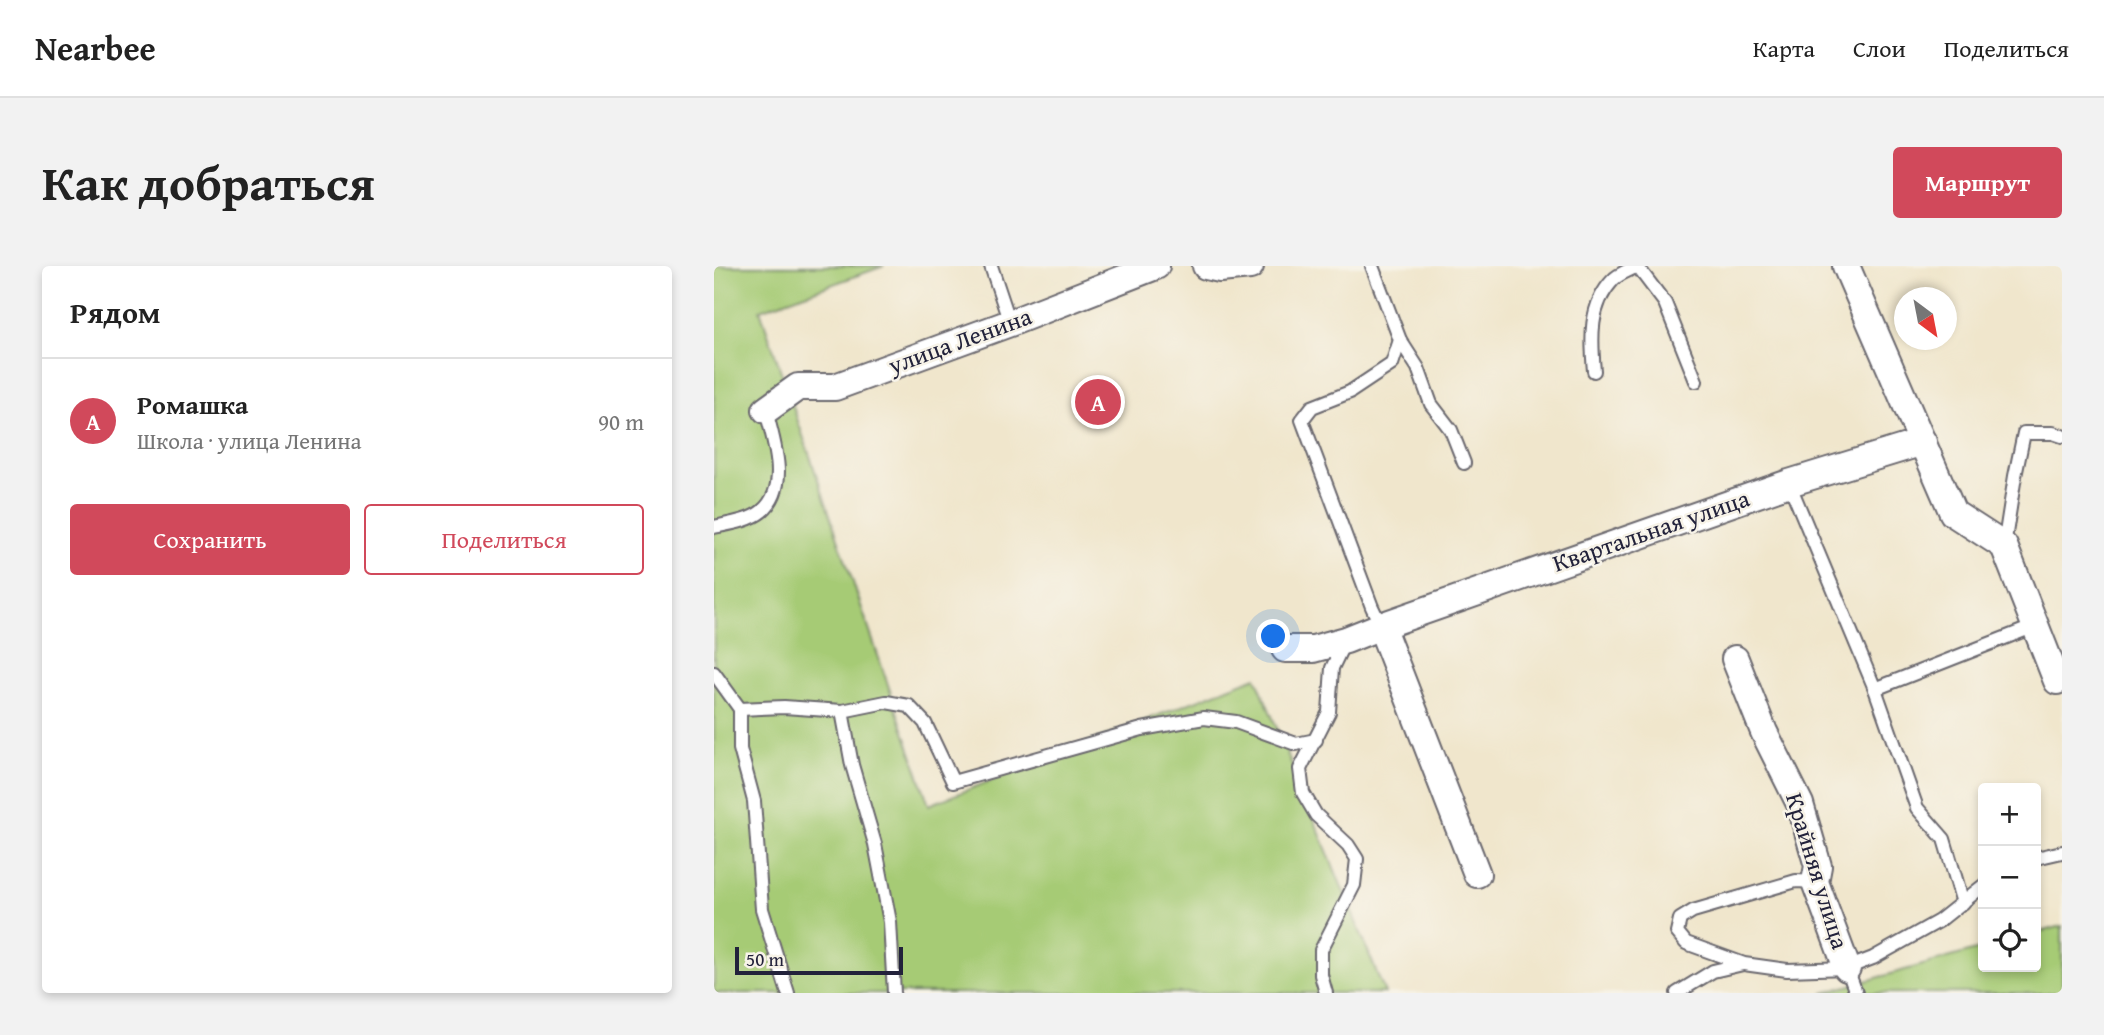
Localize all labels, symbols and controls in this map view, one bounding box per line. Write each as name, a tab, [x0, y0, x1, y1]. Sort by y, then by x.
text: Nearbee	[35, 24, 156, 72]
text: Карта	[1753, 31, 1815, 66]
text: Слои	[1853, 31, 1906, 66]
text: Поделиться	[1944, 31, 2069, 66]
text: Как добраться	[42, 146, 375, 218]
button: Маршрут	[1893, 147, 2062, 218]
north arrow	[1894, 287, 1957, 350]
text: Рядом	[70, 290, 161, 334]
street label: улица Ленина	[882, 298, 1037, 383]
pin: A	[1075, 376, 1121, 428]
text: Ромашка	[137, 385, 248, 424]
text: A	[86, 405, 100, 438]
text: 90 m	[598, 405, 644, 438]
text: Школа · улица Ленина	[137, 424, 361, 457]
street label: Квартальная улица	[1548, 480, 1754, 581]
button: Сохранить	[70, 504, 350, 575]
button: Поделиться	[364, 504, 644, 575]
your location	[1256, 619, 1290, 653]
map controls	[1978, 783, 2041, 972]
button: +	[1978, 783, 2041, 846]
street label: Крайняя улица	[1777, 788, 1858, 954]
button: −	[1978, 846, 2041, 909]
button: locate	[1978, 909, 2041, 972]
scale bar	[735, 944, 903, 976]
text: 50 m	[746, 945, 784, 973]

